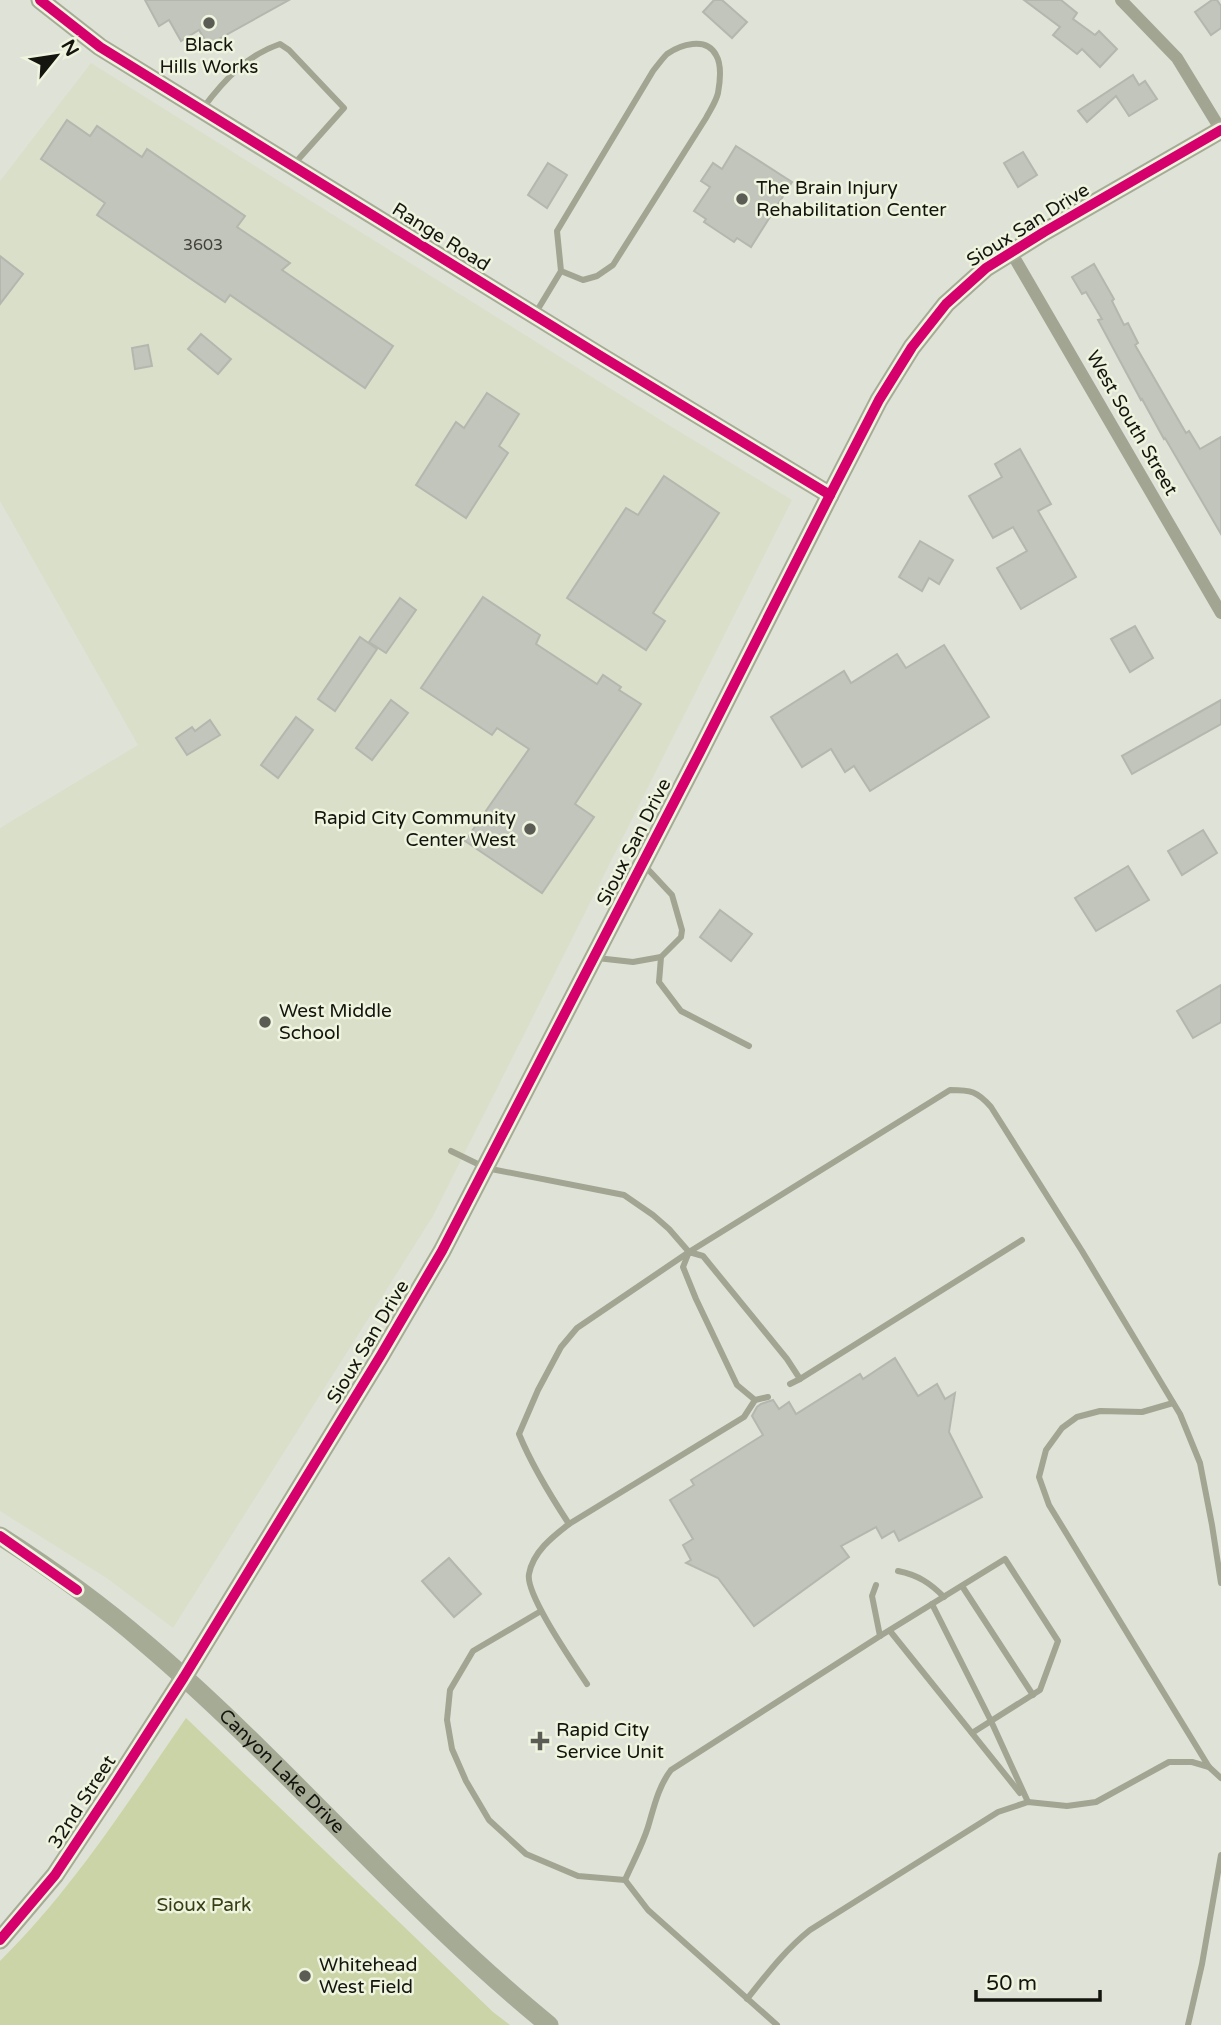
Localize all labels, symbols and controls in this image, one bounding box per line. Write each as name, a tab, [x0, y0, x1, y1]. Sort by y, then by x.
marker: Black Hills Works	[201, 15, 217, 31]
north arrow	[21, 21, 91, 91]
place label: Black Hills Works	[160, 34, 258, 78]
text: N	[57, 36, 83, 60]
place label: The Brain Injury Rehabilitation Center	[756, 177, 947, 221]
street label: Sioux San Drive	[963, 179, 1093, 271]
marker: The Brain Injury Rehabilitation Center	[734, 191, 750, 207]
street label: Range Road	[388, 198, 494, 276]
house number: 3603	[183, 235, 223, 255]
street label: West South Street	[1082, 347, 1182, 499]
street label: Sioux San Drive	[592, 775, 676, 909]
place label: Rapid City Community Center West	[313, 807, 516, 851]
marker: Rapid City Community Center West	[522, 821, 538, 837]
place label: West Middle School	[279, 1000, 392, 1044]
marker: West Middle School	[257, 1014, 273, 1030]
street label: Sioux San Drive	[323, 1276, 413, 1408]
street label: Canyon Lake Drive	[214, 1705, 349, 1838]
place label: Rapid City Service Unit	[556, 1719, 664, 1763]
marker: Rapid City Service Unit	[530, 1731, 550, 1751]
street label: 32nd Street	[44, 1751, 120, 1853]
park label: Sioux Park	[157, 1894, 251, 1916]
place label: Whitehead West Field	[319, 1954, 417, 1998]
scale bar	[976, 1958, 1100, 2002]
marker: Whitehead West Field	[297, 1968, 313, 1984]
text: 50 m	[986, 1971, 1037, 1996]

